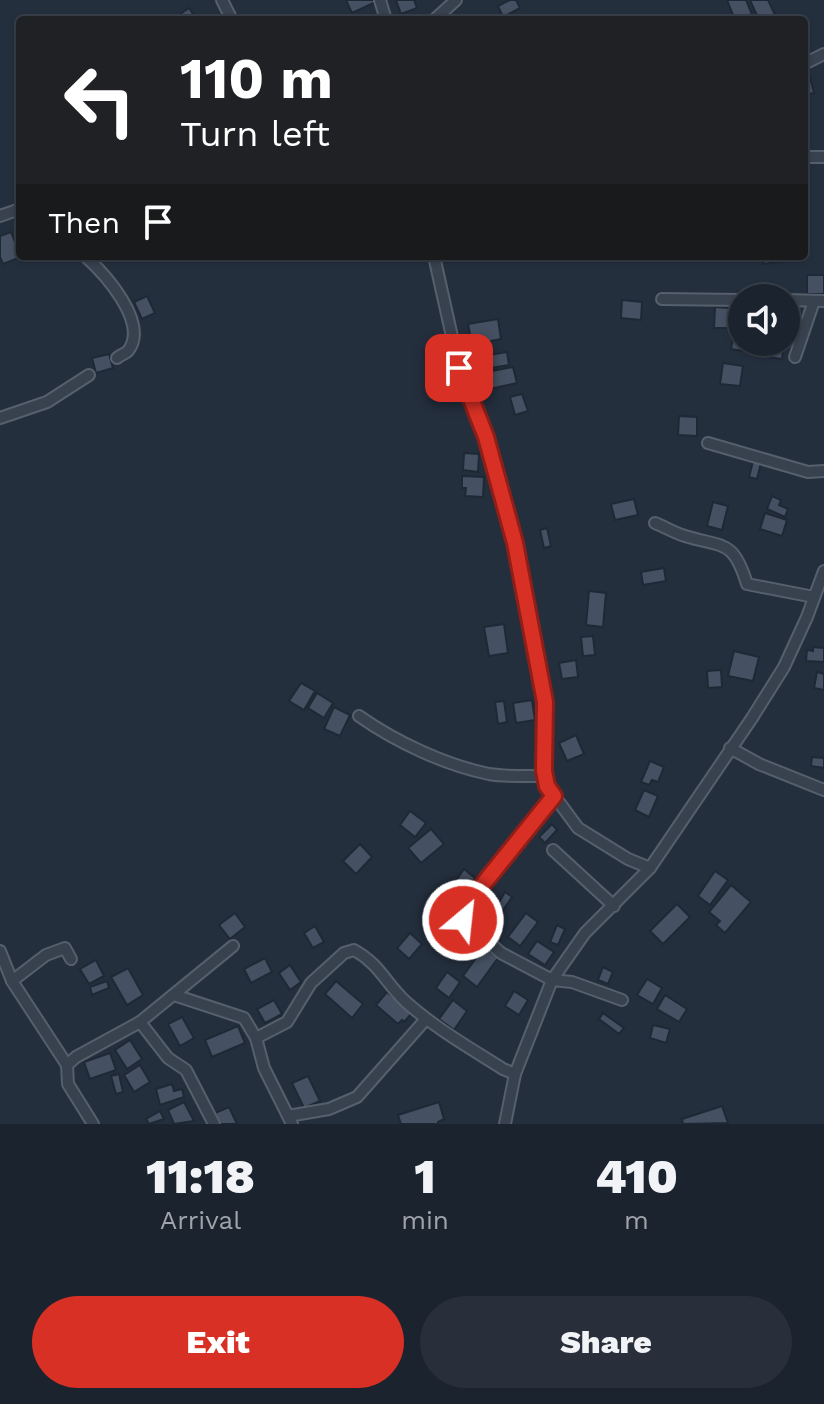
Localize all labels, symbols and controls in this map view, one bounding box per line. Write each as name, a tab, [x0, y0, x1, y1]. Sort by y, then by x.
text: 110 m	[180, 46, 333, 112]
icon: left	[48, 48, 152, 152]
text: Turn left	[180, 113, 330, 155]
icon: arrive	[136, 200, 180, 244]
text: Then	[48, 205, 120, 240]
map controls	[728, 284, 800, 356]
button: sound	[728, 284, 800, 356]
pin	[425, 334, 493, 402]
icon: arrive	[437, 346, 481, 390]
position arrow	[421, 878, 505, 962]
text: 11:18	[146, 1148, 255, 1205]
text: 1	[414, 1148, 436, 1205]
text: 410	[595, 1148, 678, 1205]
text: Arrival	[160, 1205, 241, 1235]
text: min	[401, 1205, 449, 1235]
text: m	[624, 1205, 649, 1235]
button: Exit	[32, 1296, 404, 1388]
button: Share	[420, 1296, 792, 1388]

